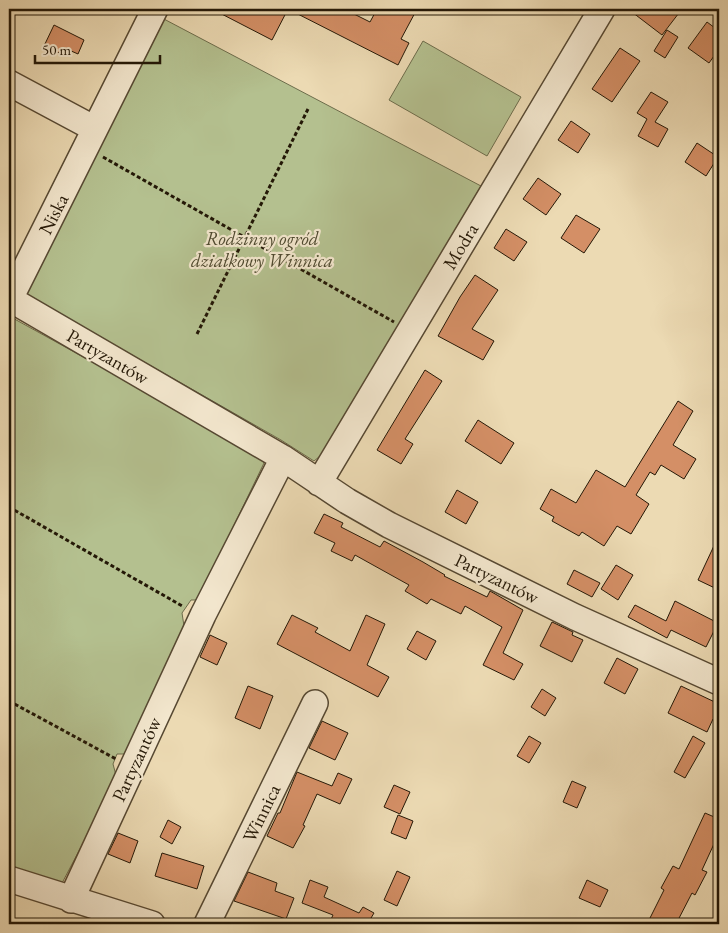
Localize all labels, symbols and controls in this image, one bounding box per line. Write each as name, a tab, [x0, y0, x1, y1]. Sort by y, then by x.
scale bar	[35, 32, 160, 64]
text: 50 m	[42, 40, 71, 59]
street label: Niska	[33, 189, 74, 239]
street label: Modra	[437, 218, 484, 274]
park label: Rodzinny ogród działkowy Winnica	[191, 226, 333, 273]
street label: Partyzantów	[62, 323, 154, 390]
street label: Partyzantów	[451, 547, 544, 610]
street label: Partyzantów	[106, 712, 167, 806]
street label: Winnica	[237, 780, 286, 846]

